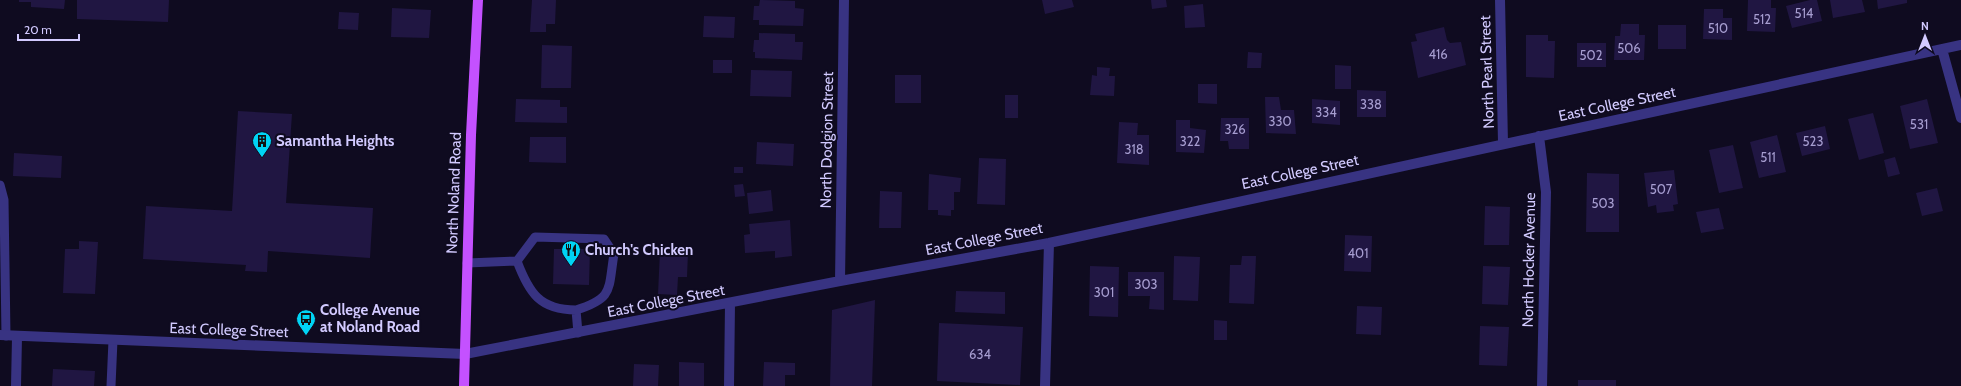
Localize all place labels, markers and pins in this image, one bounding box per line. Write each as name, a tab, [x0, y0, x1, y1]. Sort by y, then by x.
building icon: Samantha Heights	[251, 130, 273, 158]
place label: Samantha Heights	[276, 132, 394, 150]
restaurant icon: Church's Chicken	[560, 239, 582, 267]
place label: Church's Chicken	[585, 241, 693, 259]
place label: College Avenue at Noland Road	[320, 301, 420, 336]
bus stop icon: College Avenue at Noland Road	[295, 308, 317, 336]

